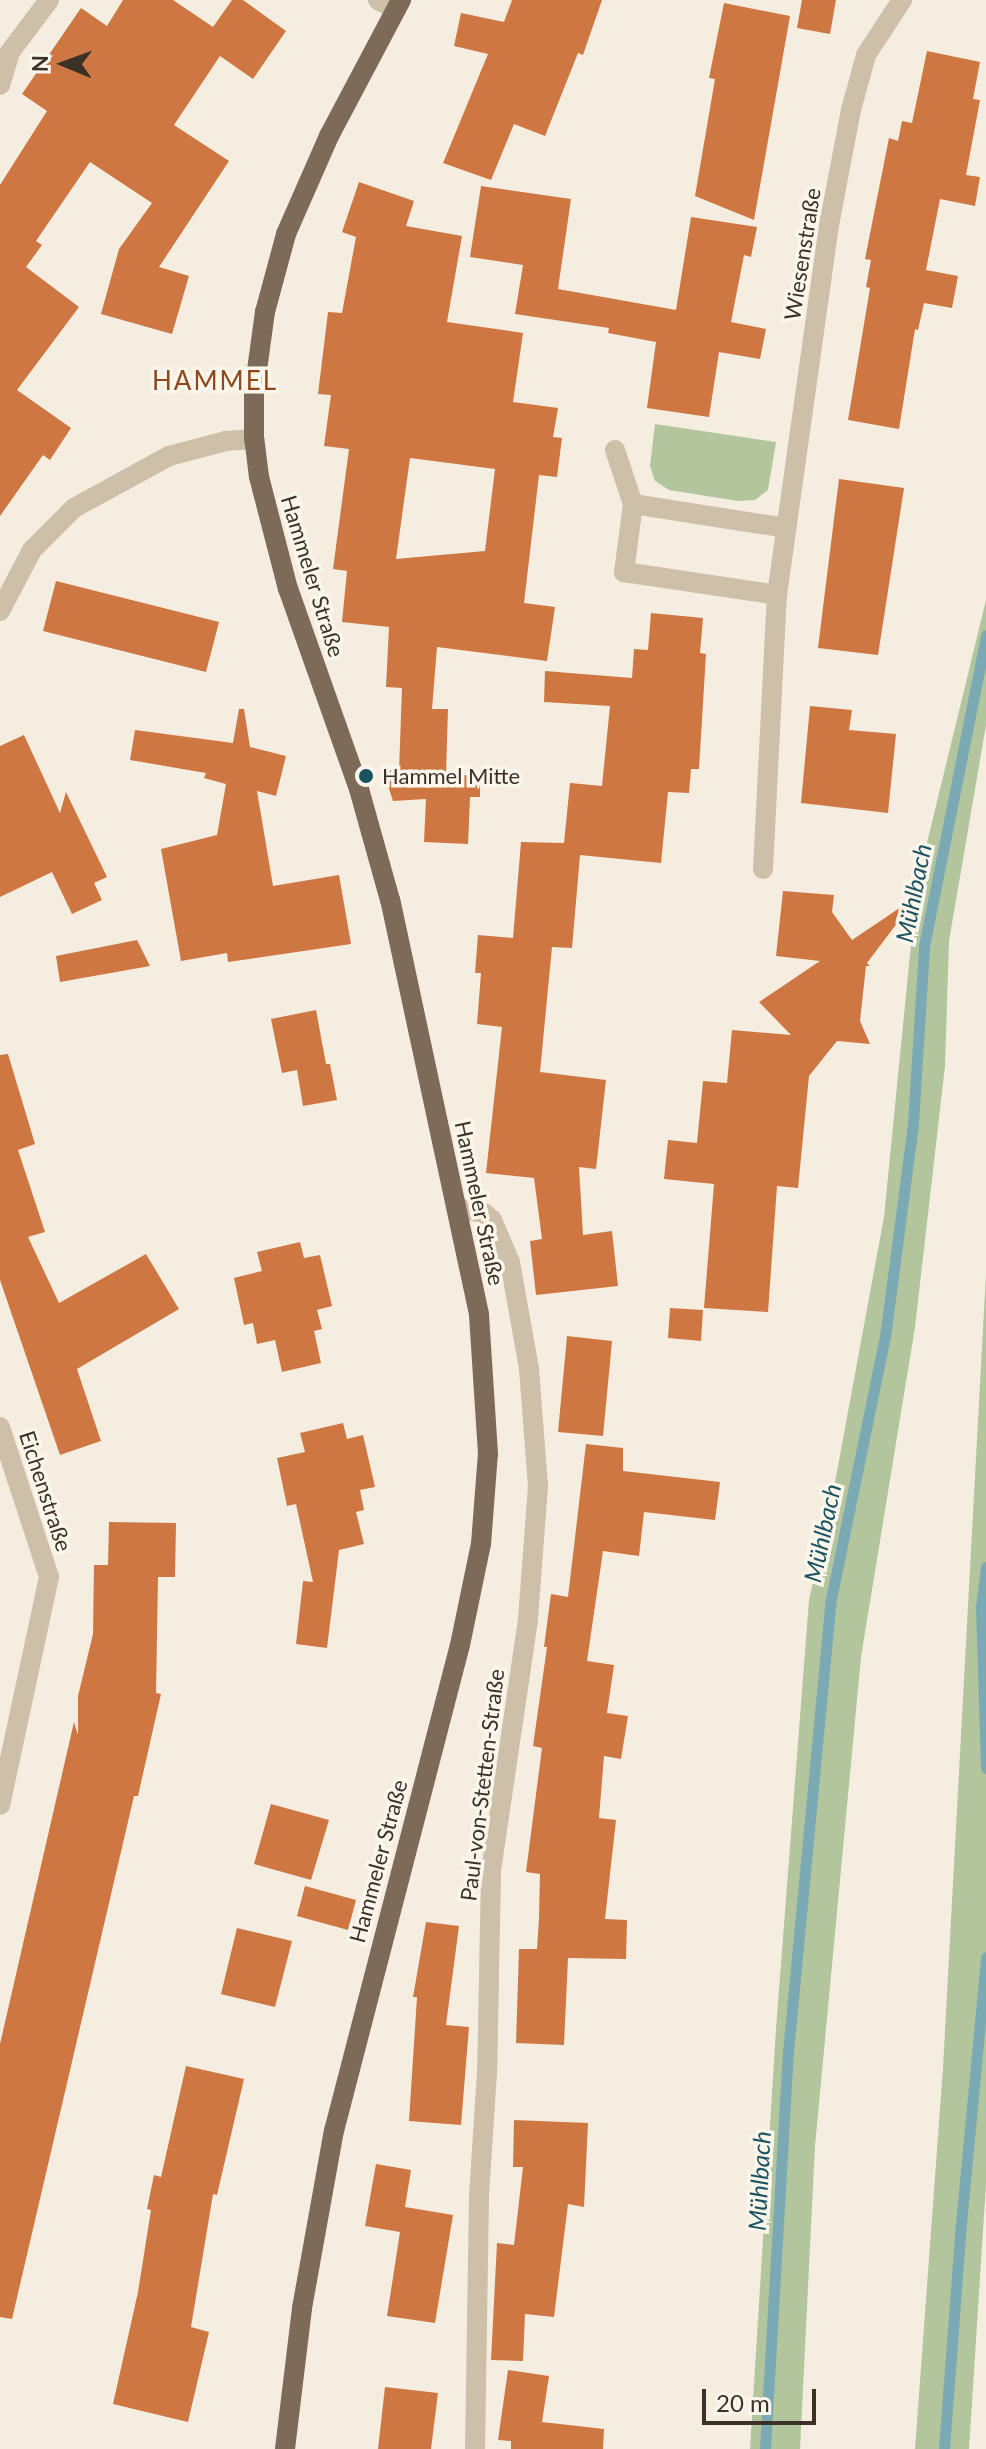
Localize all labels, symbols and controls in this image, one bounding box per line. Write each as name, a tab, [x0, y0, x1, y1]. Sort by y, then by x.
north arrow	[24, 24, 104, 104]
text: N	[26, 55, 53, 72]
street label: Wiesenstraße	[779, 186, 825, 322]
district label: HAMMEL	[152, 365, 278, 397]
street label: Hammeler Straße	[276, 492, 350, 660]
place label: Hammel Mitte	[382, 763, 520, 789]
marker: Hammel Mitte	[357, 767, 375, 785]
water label: Mühlbach	[889, 841, 937, 945]
street label: Hammeler Straße	[450, 1118, 510, 1288]
street label: Eichenstraße	[14, 1427, 78, 1555]
water label: Mühlbach	[798, 1481, 846, 1585]
street label: Paul-von-Stetten-Straße	[455, 1667, 509, 1903]
street label: Hammeler Straße	[343, 1776, 413, 1946]
water label: Mühlbach	[742, 2130, 776, 2232]
scale bar	[706, 2373, 820, 2423]
text: 20 m	[716, 2388, 770, 2417]

